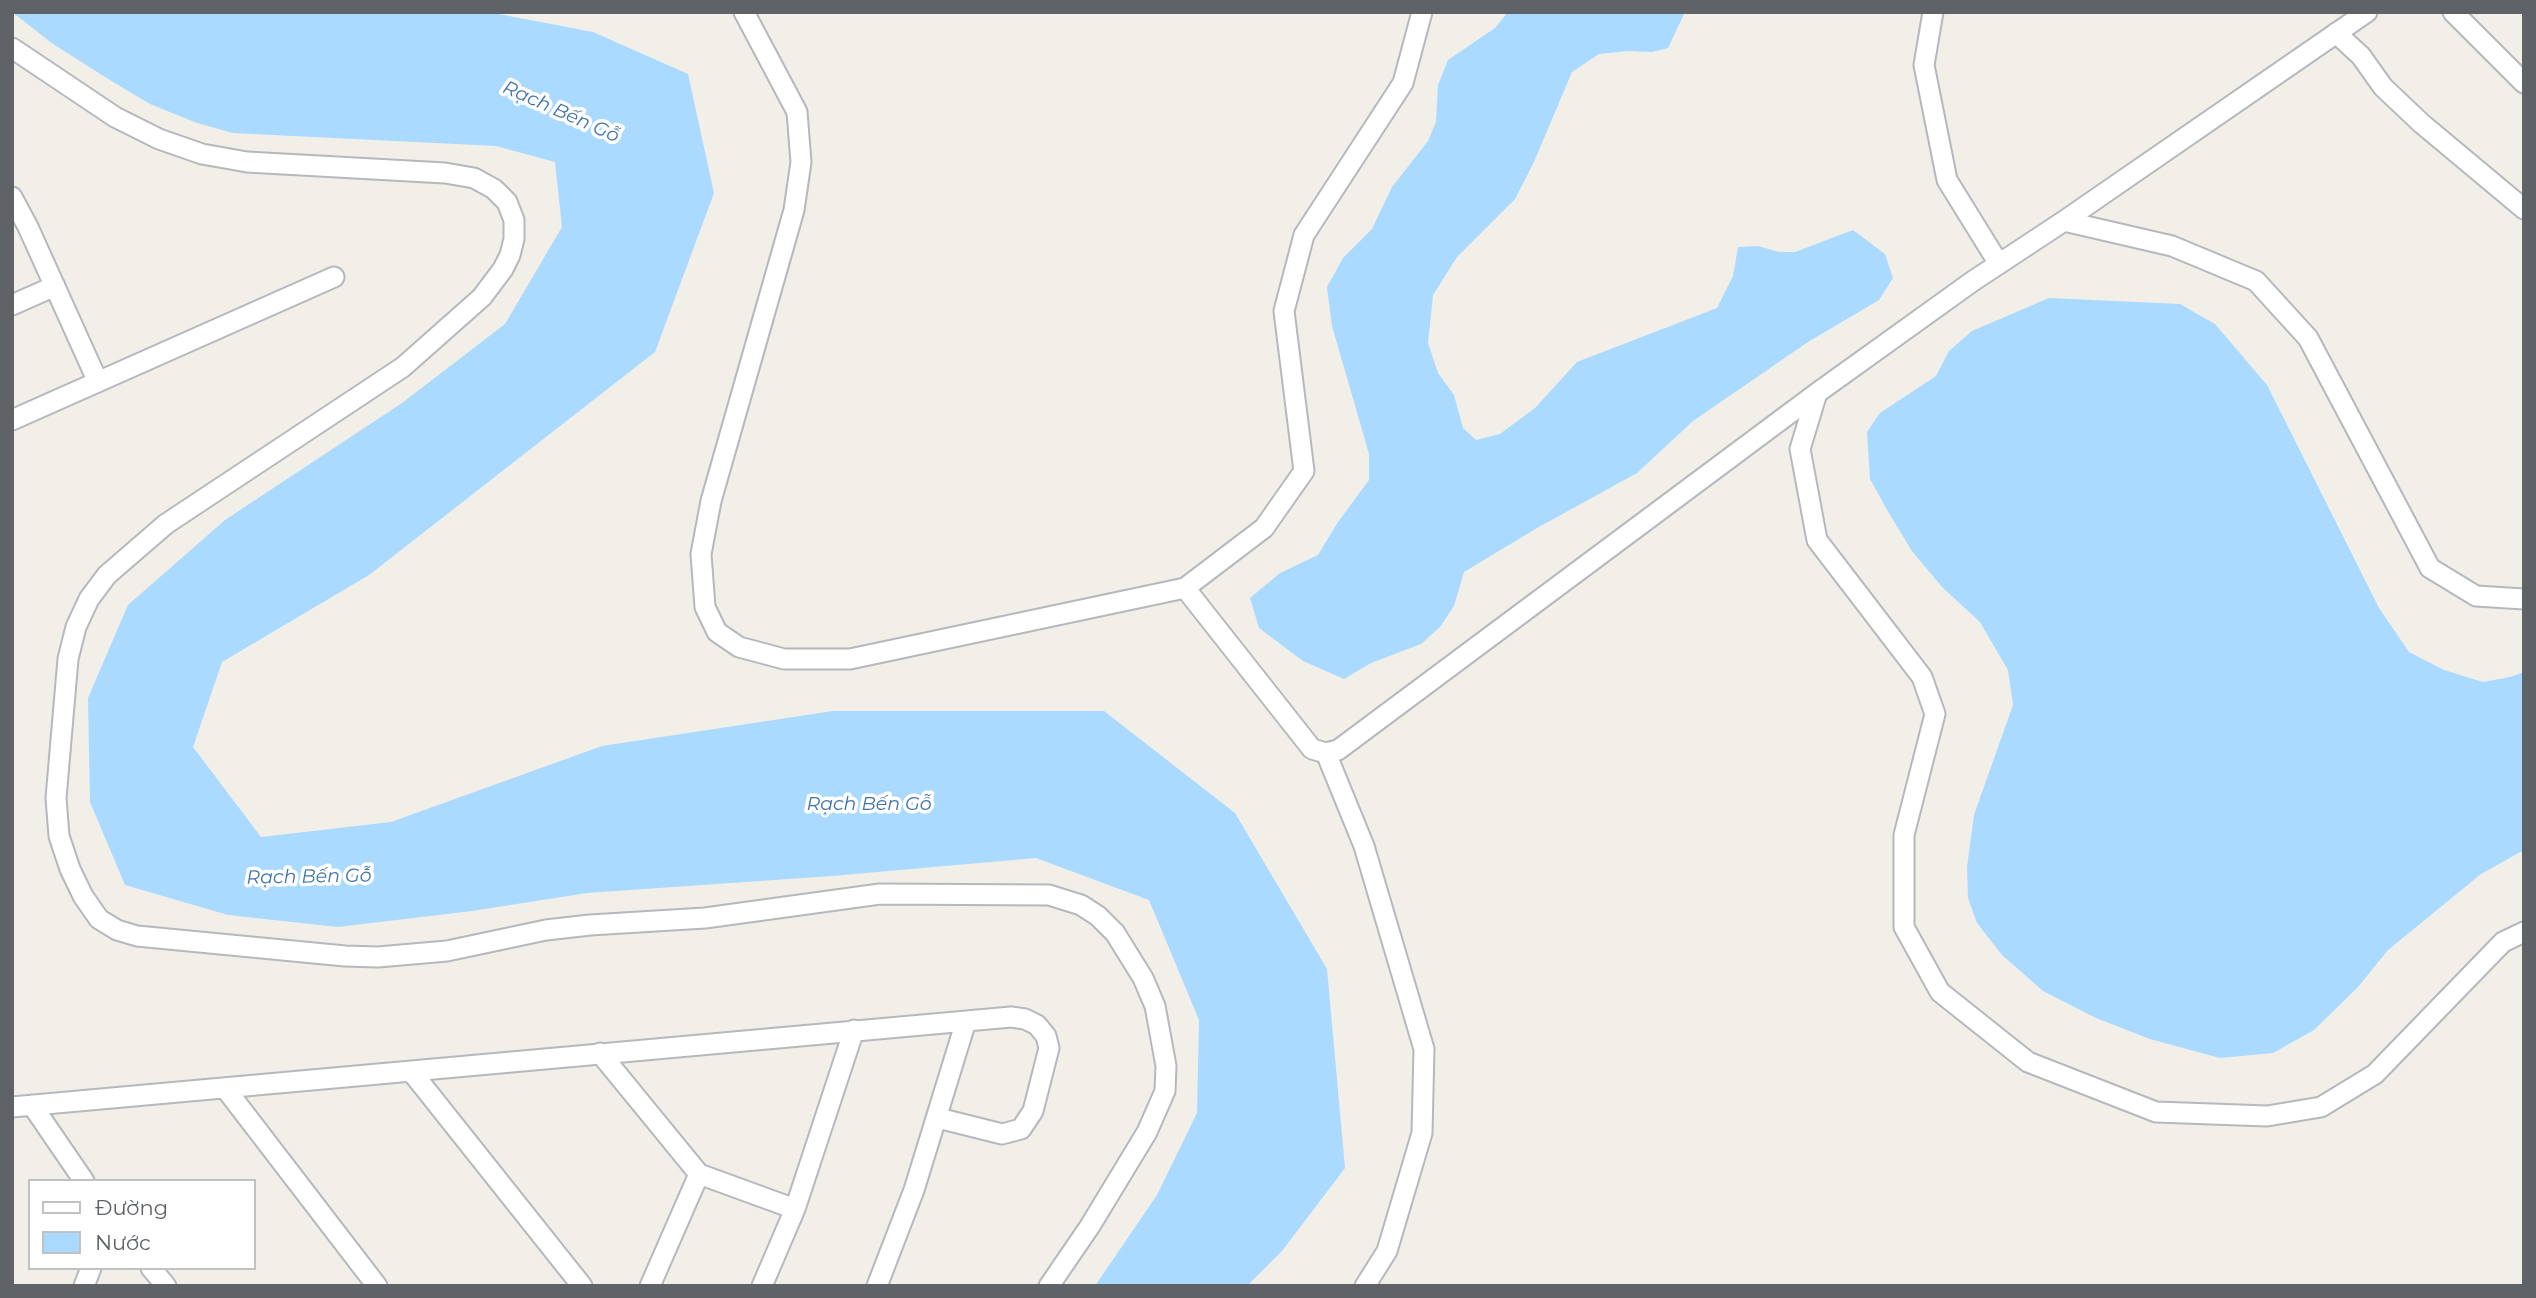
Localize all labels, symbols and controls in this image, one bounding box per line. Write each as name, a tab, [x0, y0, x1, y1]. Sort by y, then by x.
water label: Rạch Bến Gỗ	[499, 76, 623, 148]
water label: Rạch Bến Gỗ	[806, 793, 932, 815]
water label: Rạch Bến Gỗ	[246, 865, 372, 889]
legend	[28, 1179, 256, 1270]
text: Đường	[95, 1195, 168, 1220]
text: Nước	[95, 1230, 151, 1255]

